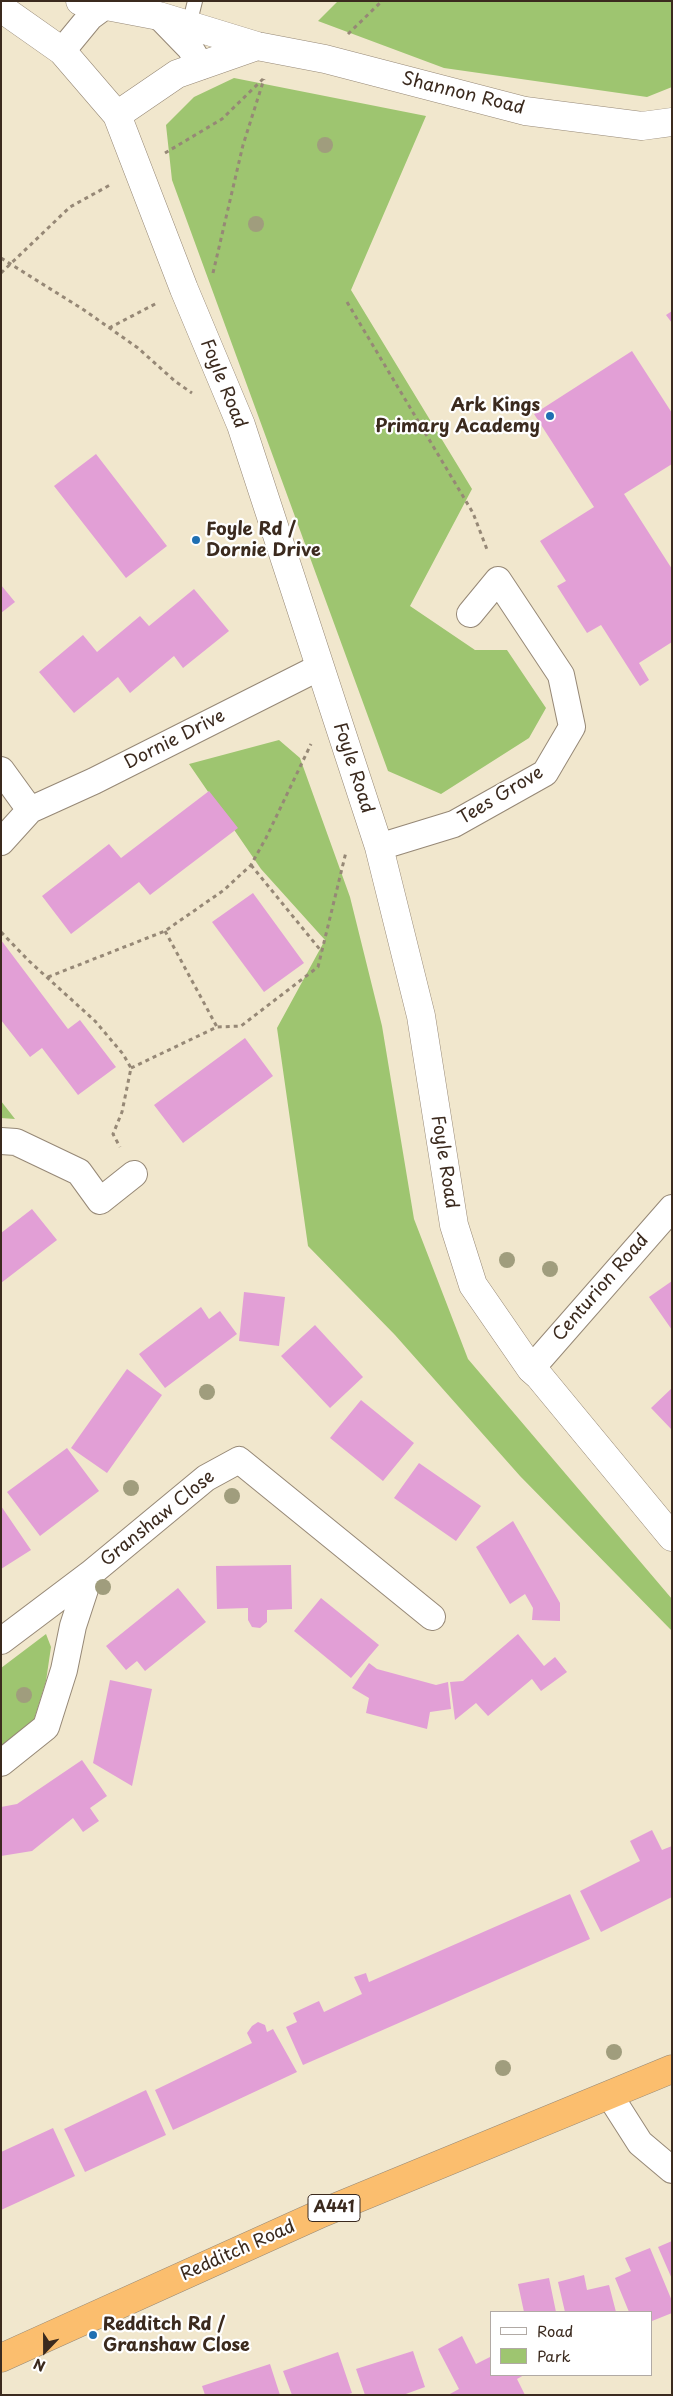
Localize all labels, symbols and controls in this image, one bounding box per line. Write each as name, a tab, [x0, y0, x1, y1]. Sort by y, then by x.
street label: Shannon Road	[399, 68, 527, 120]
street label: Foyle Road	[195, 336, 251, 432]
place label: Ark Kings Primary Academy	[375, 395, 540, 438]
marker: Ark Kings Primary Academy	[544, 410, 556, 422]
place label: Foyle Rd / Dornie Drive	[206, 519, 321, 562]
marker: Foyle Rd / Dornie Drive	[190, 534, 202, 546]
street label: Dornie Drive	[121, 705, 229, 775]
street label: Foyle Road	[328, 720, 378, 816]
street label: Tees Grove	[455, 762, 547, 830]
street label: Foyle Road	[426, 1114, 462, 1210]
street label: Centurion Road	[549, 1230, 653, 1346]
street label: Granshaw Close	[97, 1466, 219, 1572]
road number: A441	[308, 2194, 360, 2222]
street label: Redditch Road	[177, 2216, 299, 2286]
legend	[490, 2311, 653, 2376]
place label: Redditch Rd / Granshaw Close	[103, 2314, 250, 2356]
text: Road	[537, 2319, 573, 2342]
north arrow	[20, 2326, 70, 2376]
marker: Redditch Rd / Granshaw Close	[87, 2329, 99, 2341]
text: Park	[537, 2344, 571, 2367]
text: N	[30, 2354, 48, 2377]

